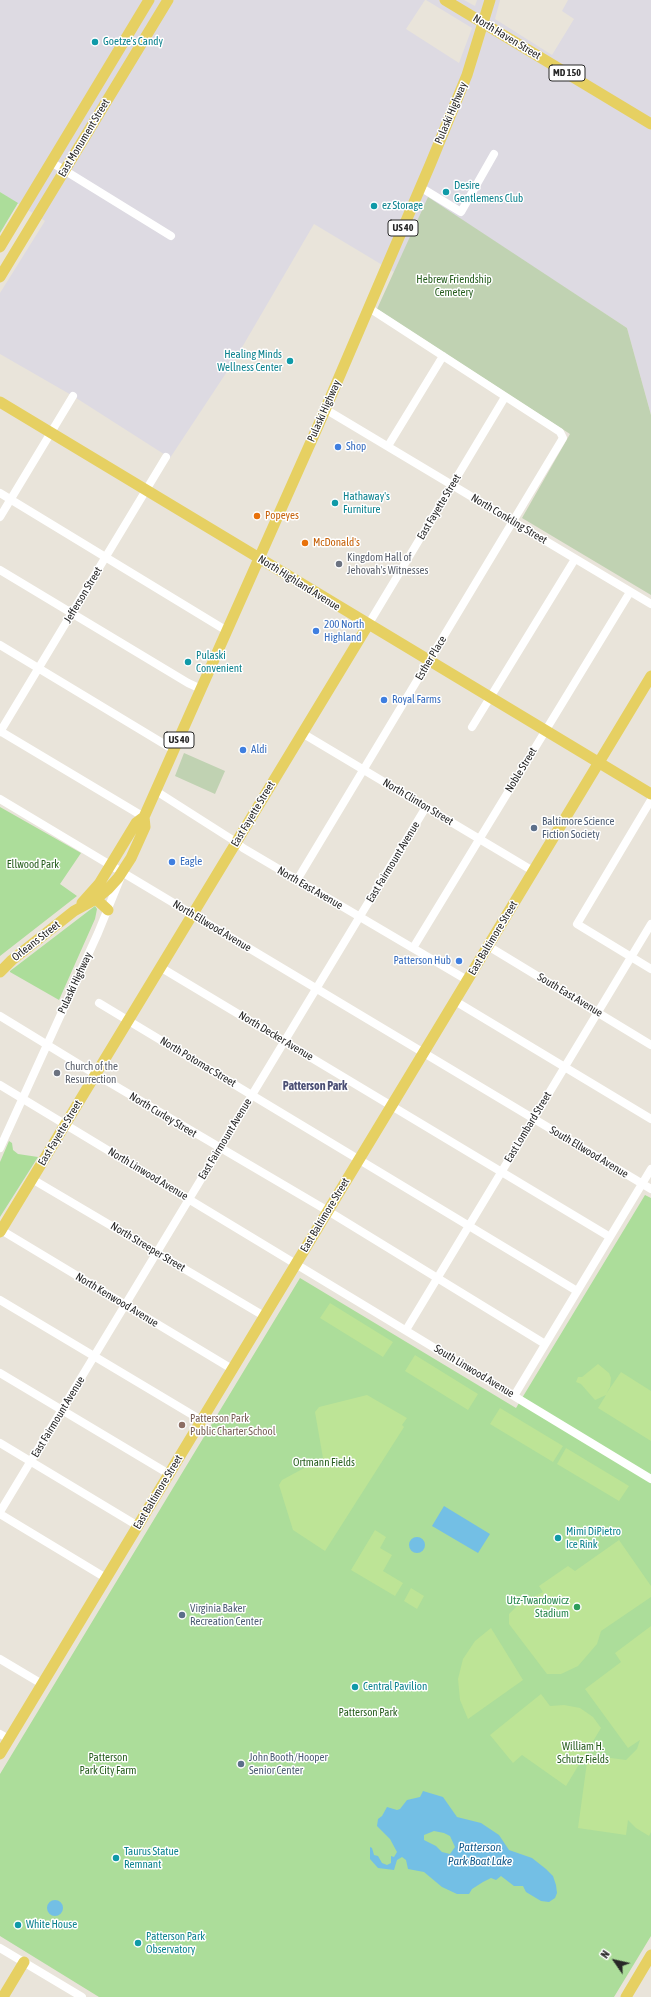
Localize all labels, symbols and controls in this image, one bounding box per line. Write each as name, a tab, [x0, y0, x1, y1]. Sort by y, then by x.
street label: North Haven Street	[471, 12, 543, 62]
place label: Goetze's Candy	[103, 35, 163, 49]
marker: Goetze's Candy	[90, 37, 100, 47]
road number: MD 150	[549, 65, 585, 81]
street label: Pulaski Highway	[432, 80, 470, 146]
street label: East Monument Street	[56, 97, 112, 179]
place label: Desire Gentlemens Club	[454, 179, 523, 205]
marker: Desire Gentlemens Club	[441, 187, 451, 197]
place label: ez Storage	[382, 199, 423, 213]
marker: ez Storage	[369, 201, 379, 211]
road number: US 40	[388, 220, 418, 236]
park label: Hebrew Friendship Cemetery	[416, 273, 492, 299]
place label: Healing Minds Wellness Center	[217, 348, 282, 374]
marker: Healing Minds Wellness Center	[285, 356, 295, 366]
street label: Pulaski Highway	[304, 378, 344, 444]
place label: Shop	[346, 440, 366, 454]
marker: Shop	[333, 442, 343, 452]
street label: East Fayette Street	[414, 472, 464, 542]
place label: Hathaway's Furniture	[343, 490, 390, 516]
street label: North Conkling Street	[469, 491, 549, 547]
marker: Hathaway's Furniture	[330, 498, 340, 508]
place label: Popeyes	[265, 509, 299, 523]
marker: Popeyes	[252, 511, 262, 521]
place label: McDonald's	[313, 536, 360, 550]
marker: McDonald's	[300, 538, 310, 548]
place label: Kingdom Hall of Jehovah's Witnesses	[347, 551, 428, 577]
street label: North Highland Avenue	[256, 552, 342, 614]
marker: Kingdom Hall of Jehovah's Witnesses	[334, 559, 344, 569]
street label: Jefferson Street	[61, 565, 105, 625]
place label: 200 North Highland	[324, 618, 364, 644]
marker: 200 North Highland	[311, 626, 321, 636]
street label: Esther Place	[413, 633, 449, 683]
place label: Pulaski Convenient	[196, 649, 242, 675]
marker: Pulaski Convenient	[183, 657, 193, 667]
place label: Royal Farms	[392, 693, 441, 707]
marker: Royal Farms	[379, 695, 389, 705]
road number: US 40	[164, 732, 194, 748]
place label: Aldi	[251, 743, 267, 757]
marker: Aldi	[238, 745, 248, 755]
street label: Noble Street	[502, 745, 540, 795]
street label: North Clinton Street	[380, 776, 456, 828]
street label: East Fayette Street	[228, 779, 278, 849]
place label: Baltimore Science Fiction Society	[542, 815, 614, 841]
street label: East Fairmount Avenue	[364, 819, 422, 905]
marker: Baltimore Science Fiction Society	[529, 823, 539, 833]
place label: Eagle	[180, 855, 202, 869]
marker: Eagle	[167, 857, 177, 867]
park label: Ellwood Park	[7, 858, 59, 872]
street label: North East Avenue	[275, 864, 345, 912]
street label: North Ellwood Avenue	[170, 897, 254, 955]
street label: East Baltimore Street	[466, 898, 520, 978]
street label: Orleans Street	[9, 918, 63, 964]
street label: Pulaski Highway	[55, 950, 95, 1016]
place label: Patterson Hub	[393, 954, 451, 968]
marker: Patterson Hub	[454, 956, 464, 966]
street label: South East Avenue	[535, 970, 605, 1020]
street label: North Decker Avenue	[236, 1009, 316, 1063]
street label: North Potomac Street	[158, 1034, 238, 1090]
place label: Church of the Resurrection	[65, 1060, 118, 1086]
marker: Church of the Resurrection	[52, 1068, 62, 1078]
district label: Patterson Park	[283, 1079, 347, 1093]
street label: East Lombard Street	[502, 1089, 554, 1165]
street label: North Curley Street	[127, 1090, 199, 1140]
street label: East Fairmount Avenue	[196, 1096, 254, 1182]
street label: East Fayette Street	[35, 1098, 85, 1168]
street label: South Ellwood Avenue	[547, 1123, 631, 1181]
street label: North Linwood Avenue	[106, 1145, 190, 1203]
street label: East Baltimore Street	[298, 1175, 352, 1255]
street label: North Streeper Street	[108, 1219, 188, 1275]
street label: North Kenwood Avenue	[73, 1270, 161, 1330]
street label: South Linwood Avenue	[432, 1342, 516, 1400]
street label: East Fairmount Avenue	[29, 1374, 87, 1460]
place label: Patterson Park Public Charter School	[190, 1412, 276, 1438]
marker: Patterson Park Public Charter School	[177, 1420, 187, 1430]
street label: East Baltimore Street	[131, 1452, 185, 1532]
park label: Ortmann Fields	[293, 1456, 355, 1470]
place label: Mimi DiPietro Ice Rink	[566, 1525, 621, 1551]
marker: Mimi DiPietro Ice Rink	[553, 1533, 563, 1543]
place label: Utz-Twardowicz Stadium	[507, 1594, 569, 1620]
place label: Virginia Baker Recreation Center	[190, 1602, 262, 1628]
marker: Utz-Twardowicz Stadium	[572, 1602, 582, 1612]
marker: Virginia Baker Recreation Center	[177, 1610, 187, 1620]
place label: Central Pavilion	[363, 1680, 427, 1694]
marker: Central Pavilion	[350, 1682, 360, 1692]
park label: Patterson Park	[338, 1706, 398, 1720]
park label: William H. Schutz Fields	[557, 1740, 609, 1766]
park label: Patterson Park City Farm	[79, 1751, 137, 1777]
place label: John Booth/Hooper Senior Center	[249, 1751, 328, 1777]
marker: John Booth/Hooper Senior Center	[236, 1759, 246, 1769]
water label: Patterson Park Boat Lake	[448, 1840, 512, 1868]
place label: Taurus Statue Remnant	[124, 1845, 179, 1871]
marker: Taurus Statue Remnant	[111, 1853, 121, 1863]
place label: White House	[26, 1918, 77, 1932]
marker: White House	[13, 1920, 23, 1930]
place label: Patterson Park Observatory	[146, 1930, 205, 1956]
marker: Patterson Park Observatory	[133, 1938, 143, 1948]
north arrow	[595, 1941, 635, 1981]
text: N	[598, 1948, 612, 1960]

